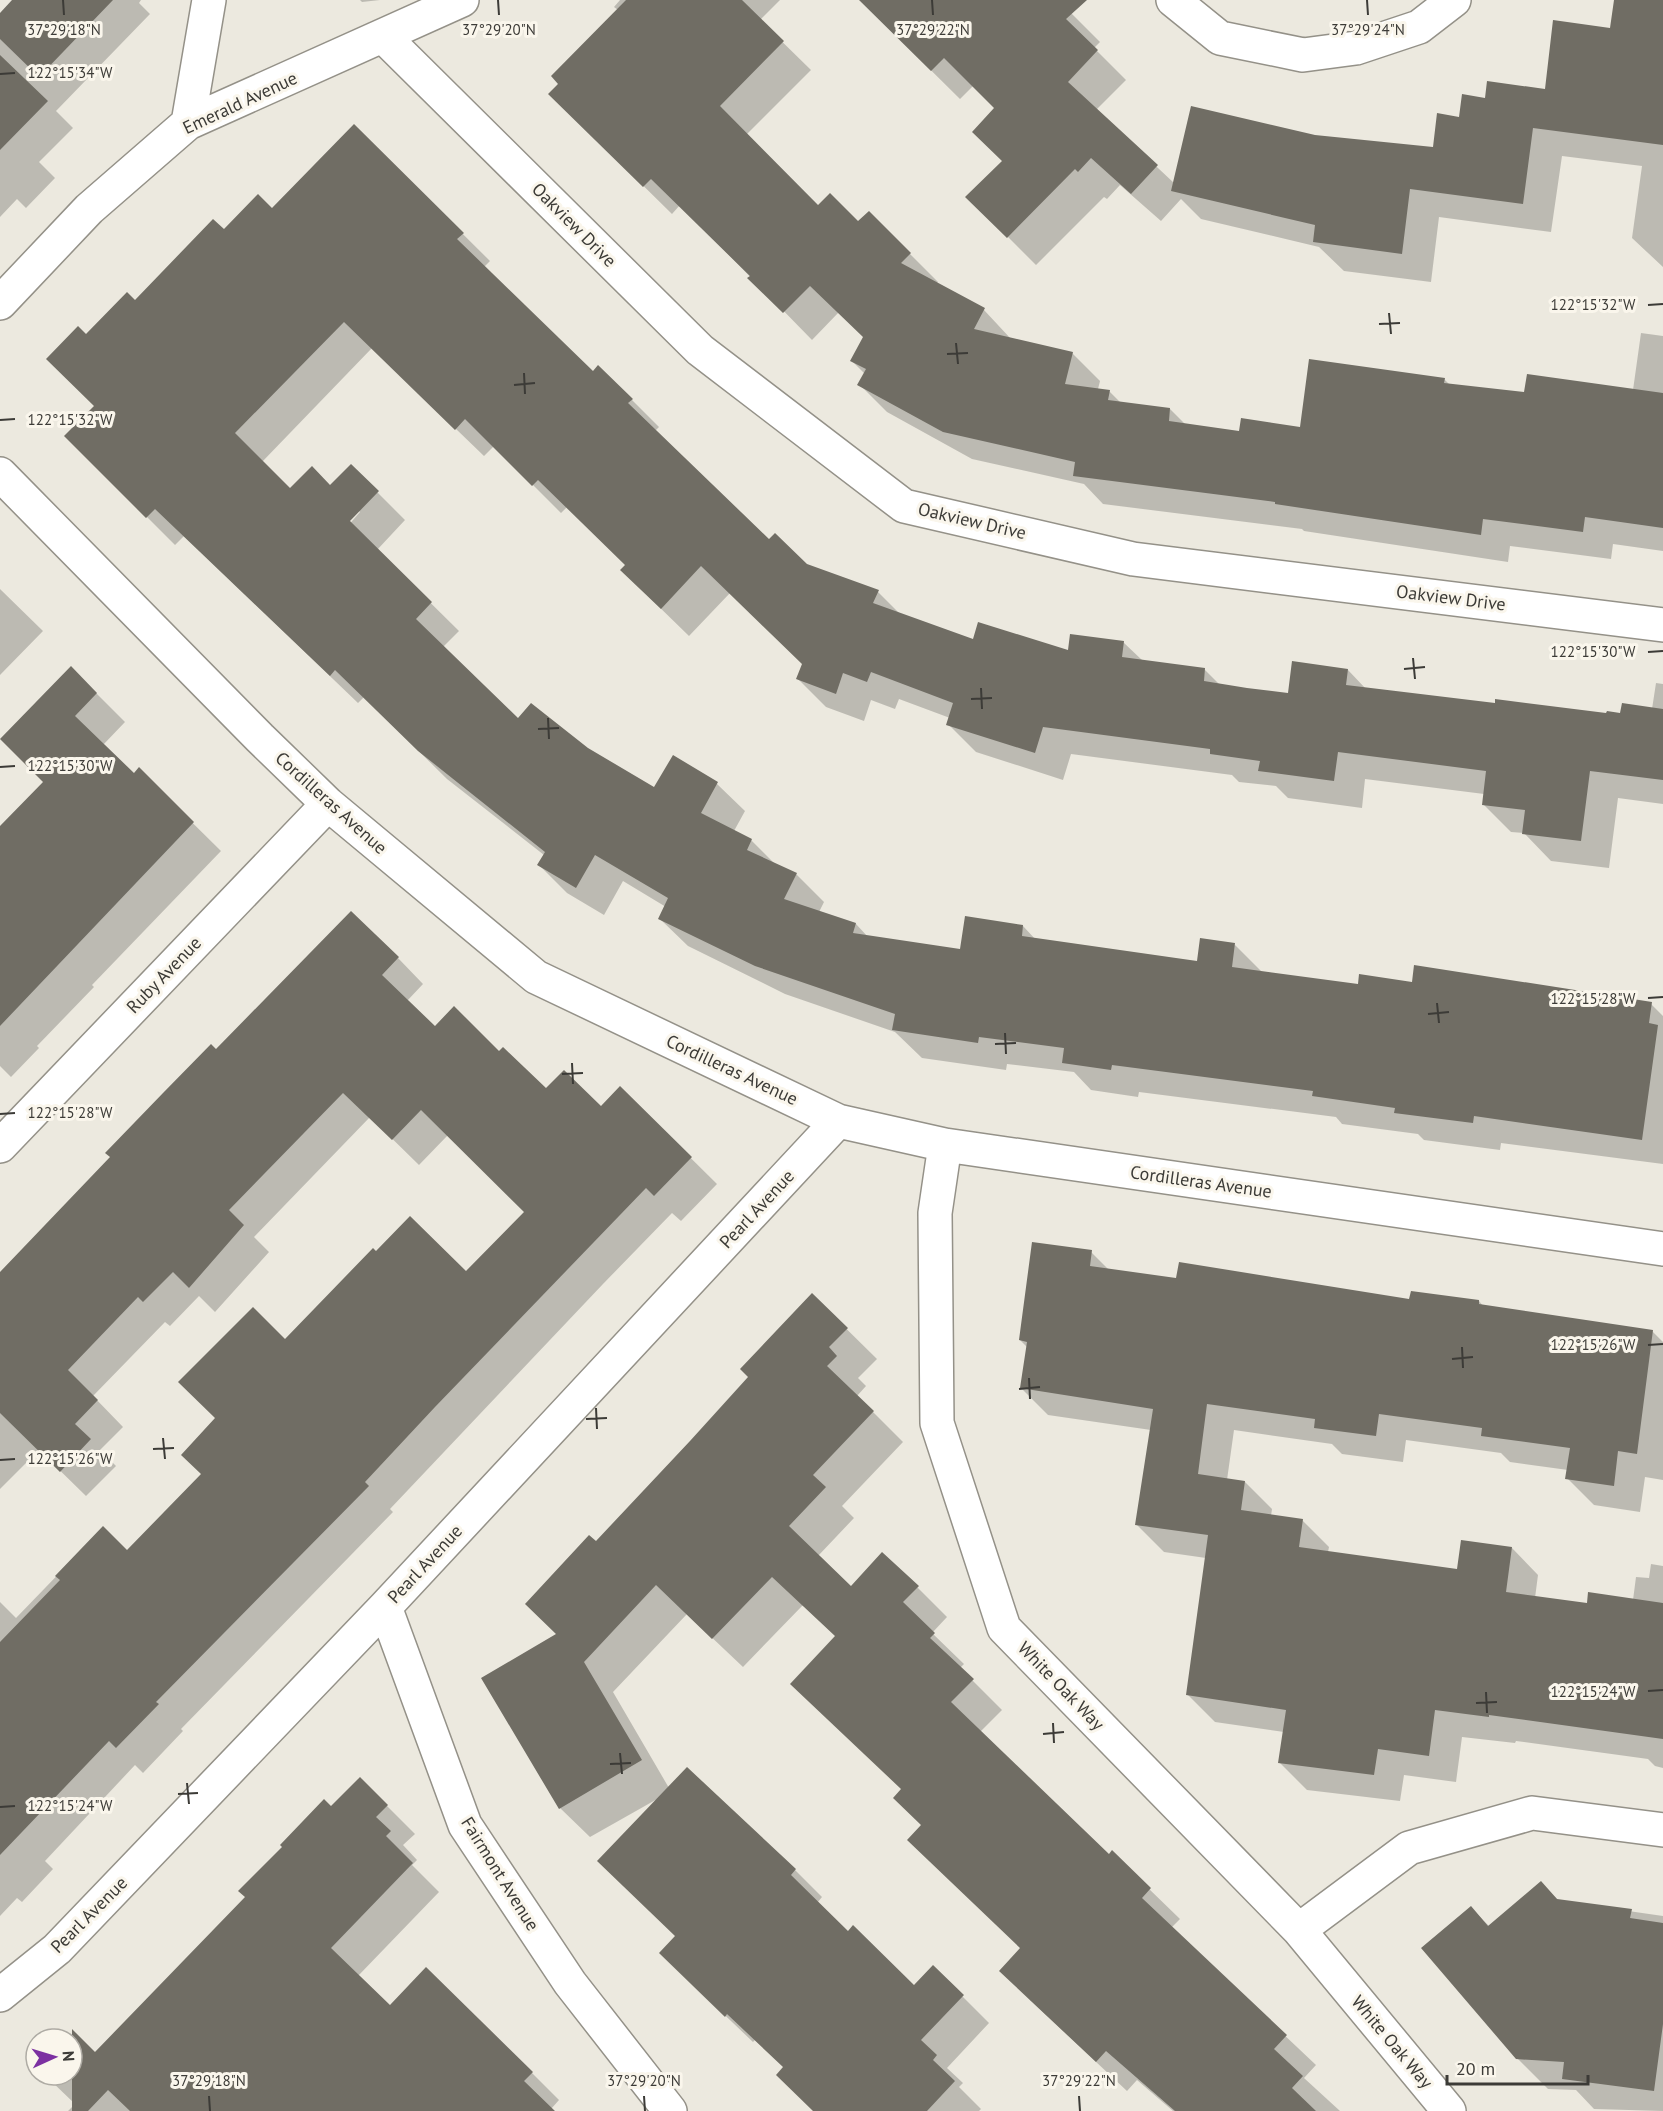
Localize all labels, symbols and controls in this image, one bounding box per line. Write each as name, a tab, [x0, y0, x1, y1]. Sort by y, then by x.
text: 37°29'18"N	[27, 20, 101, 39]
text: 37°29'20"N	[462, 20, 536, 39]
text: 37°29'22"N	[896, 20, 970, 39]
text: 37°29'24"N	[1331, 20, 1405, 39]
text: 122°15'34"W	[28, 63, 113, 82]
street label: Emerald Avenue	[179, 66, 301, 139]
street label: Oakview Drive	[527, 178, 621, 272]
text: 122°15'32"W	[1551, 295, 1636, 314]
text: 122°15'32"W	[28, 410, 113, 429]
street label: Oakview Drive	[916, 497, 1028, 544]
street label: Oakview Drive	[1395, 579, 1507, 616]
text: 122°15'30"W	[1551, 642, 1636, 661]
street label: Cordilleras Avenue	[271, 746, 392, 859]
text: 122°15'30"W	[28, 756, 113, 775]
street label: Ruby Avenue	[121, 931, 206, 1018]
text: 122°15'28"W	[1551, 989, 1636, 1008]
street label: Cordilleras Avenue	[663, 1029, 802, 1110]
text: 122°15'28"W	[28, 1103, 113, 1122]
street label: Cordilleras Avenue	[1129, 1160, 1273, 1203]
street label: Pearl Avenue	[714, 1164, 799, 1253]
text: 122°15'26"W	[1551, 1335, 1636, 1354]
text: 122°15'26"W	[28, 1449, 113, 1468]
street label: Pearl Avenue	[382, 1519, 467, 1608]
street label: White Oak Way	[1013, 1636, 1110, 1735]
text: 122°15'24"W	[1551, 1682, 1636, 1701]
text: 122°15'24"W	[28, 1796, 113, 1815]
street label: Fairmont Avenue	[456, 1813, 545, 1935]
street label: Pearl Avenue	[45, 1871, 132, 1958]
street label: White Oak Way	[1347, 1990, 1438, 2093]
north arrow	[24, 2027, 84, 2087]
scale bar	[1447, 2048, 1588, 2086]
text: N	[59, 2050, 79, 2062]
text: 20 m	[1456, 2057, 1495, 2080]
text: 37°29'18"N	[172, 2071, 246, 2090]
text: 37°29'20"N	[607, 2071, 681, 2090]
text: 37°29'22"N	[1042, 2071, 1116, 2090]

